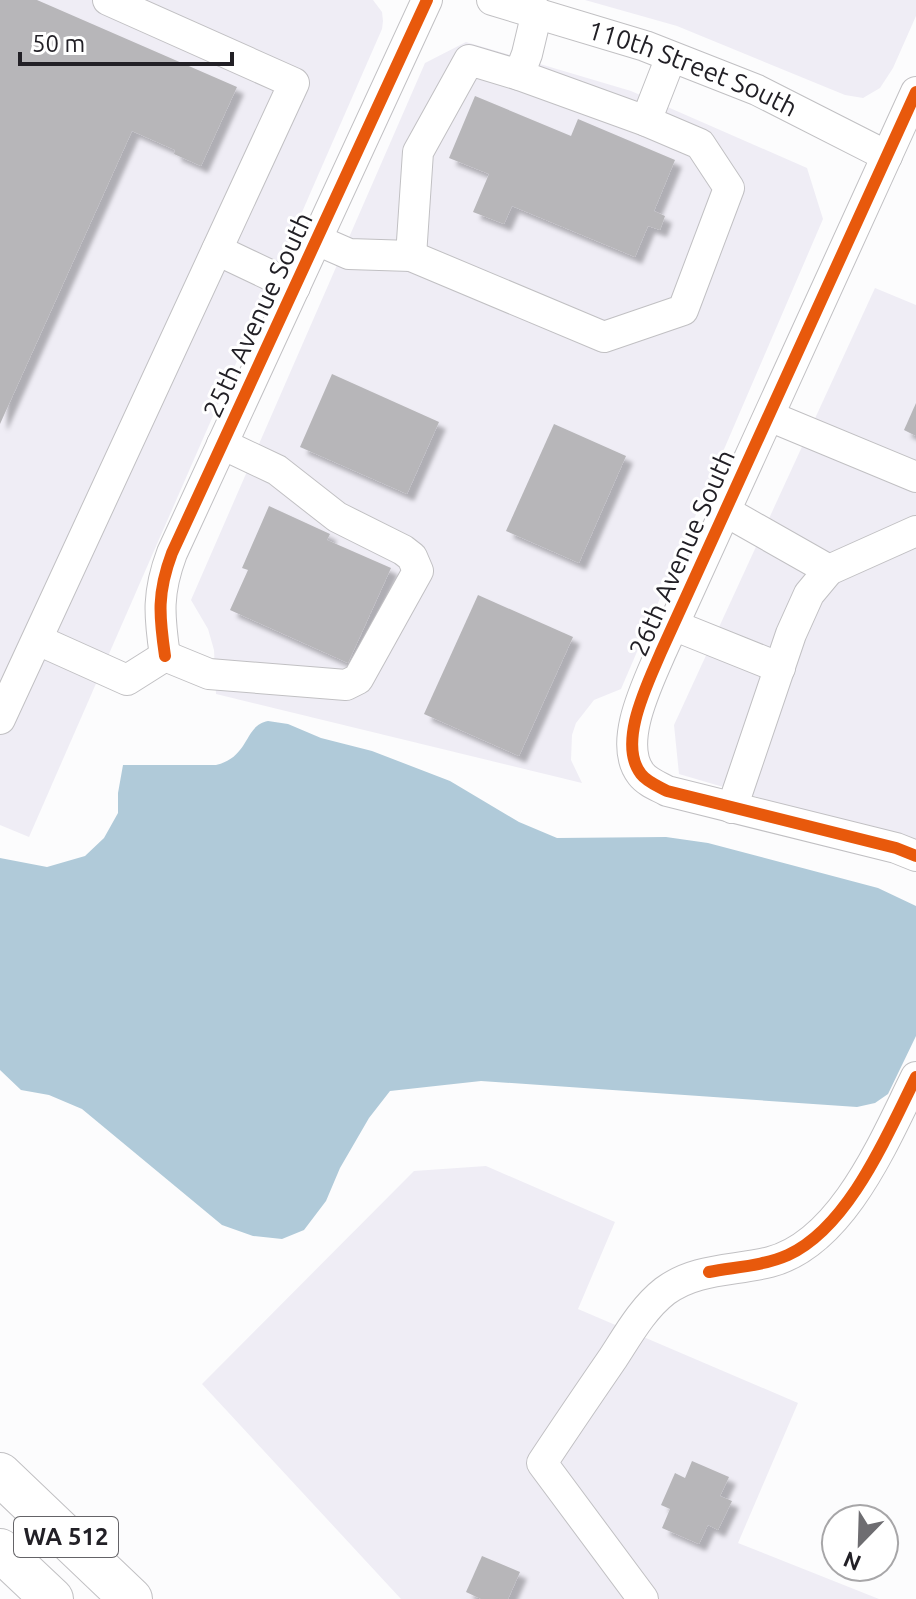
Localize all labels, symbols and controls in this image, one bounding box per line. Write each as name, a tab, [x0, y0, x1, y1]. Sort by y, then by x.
street label: 110th Street South	[584, 15, 802, 122]
scale bar	[20, 16, 232, 66]
text: 50 m	[32, 30, 85, 57]
street label: 25th Avenue South	[197, 208, 318, 422]
street label: 26th Avenue South	[623, 445, 740, 660]
north arrow	[820, 1503, 900, 1583]
road number: WA 512	[14, 1517, 118, 1557]
text: N	[840, 1547, 864, 1577]

